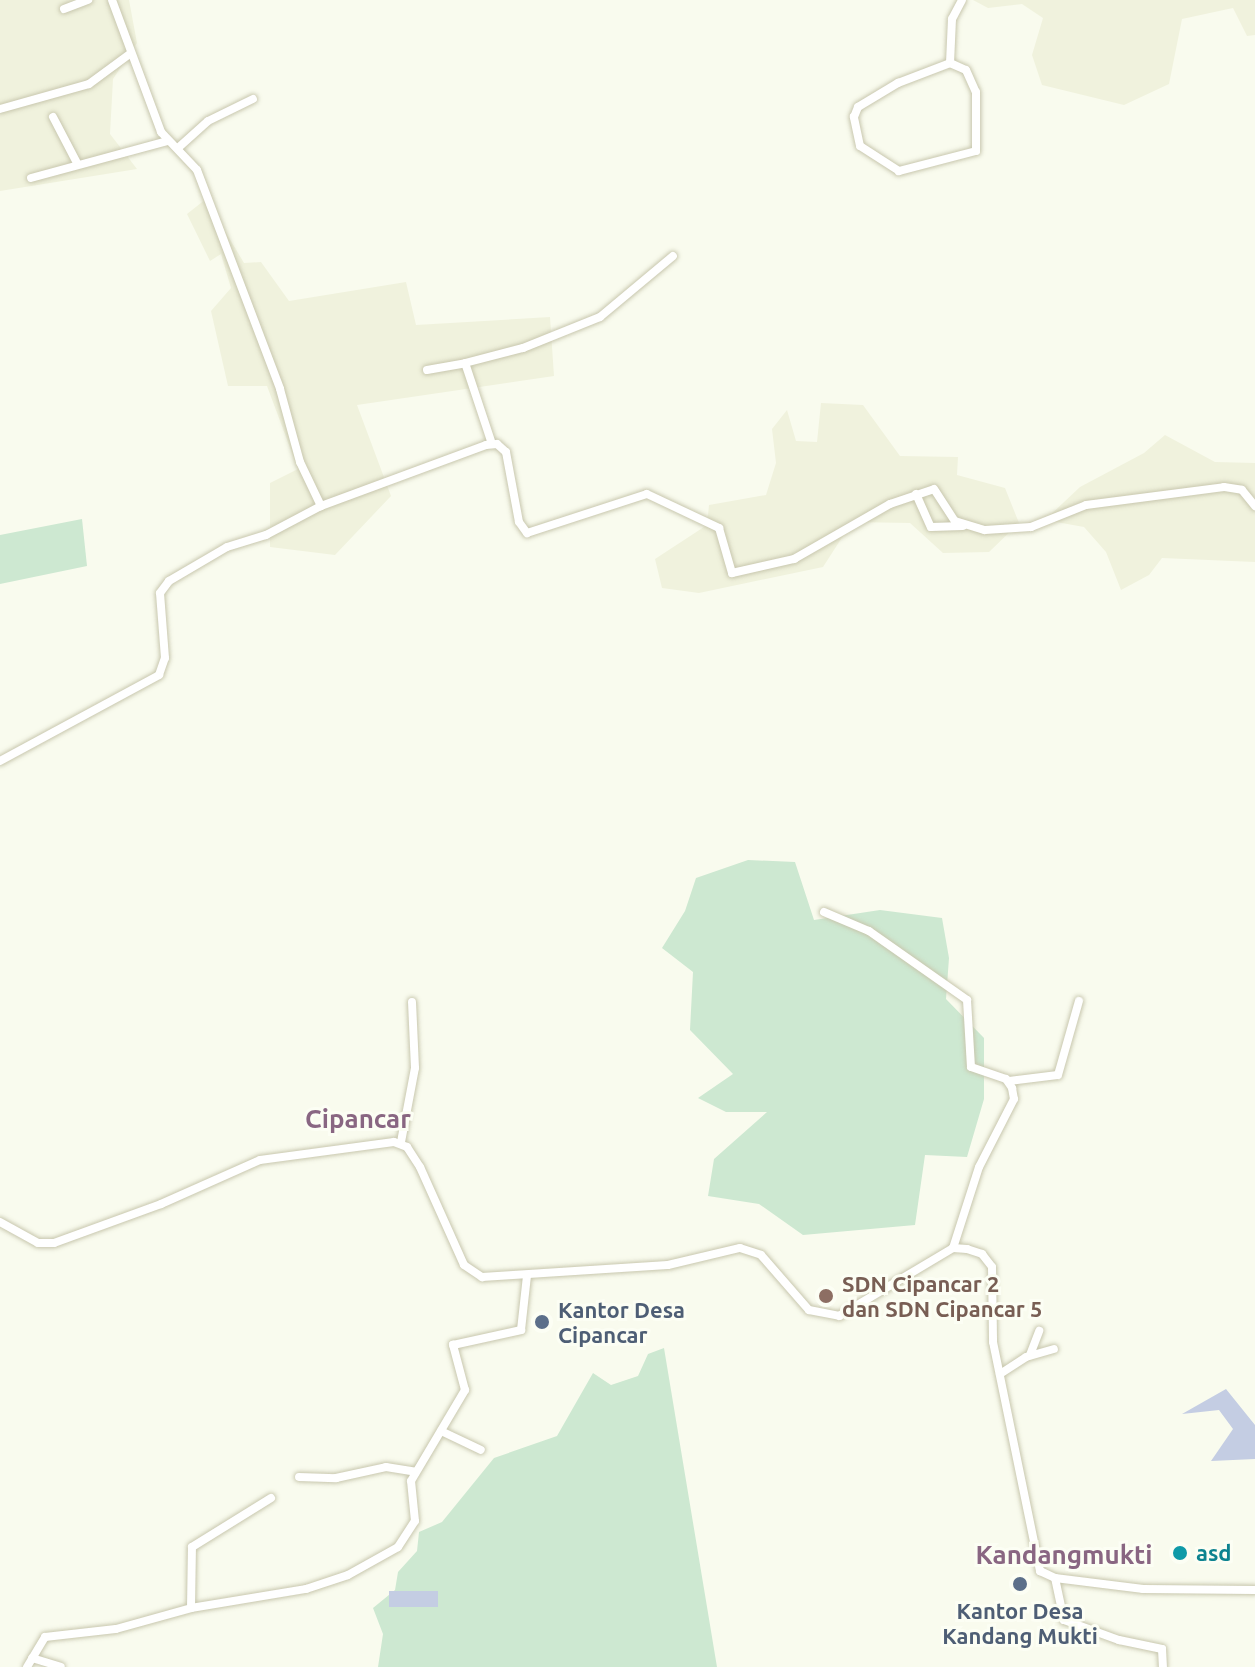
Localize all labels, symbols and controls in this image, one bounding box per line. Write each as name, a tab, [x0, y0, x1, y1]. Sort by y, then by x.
district label: Cipancar	[305, 1103, 411, 1135]
place label: SDN Cipancar 2 dan SDN Cipancar 5	[842, 1270, 1043, 1322]
marker: SDN Cipancar 2 dan SDN Cipancar 5	[817, 1287, 835, 1305]
place label: Kantor Desa Cipancar	[558, 1296, 685, 1348]
marker: Kantor Desa Cipancar	[533, 1313, 551, 1331]
district label: Kandangmukti	[975, 1539, 1153, 1571]
place label: asd	[1196, 1540, 1232, 1566]
marker: asd	[1171, 1544, 1189, 1562]
marker: Kantor Desa Kandang Mukti	[1011, 1575, 1029, 1593]
place label: Kantor Desa Kandang Mukti	[942, 1597, 1098, 1648]

